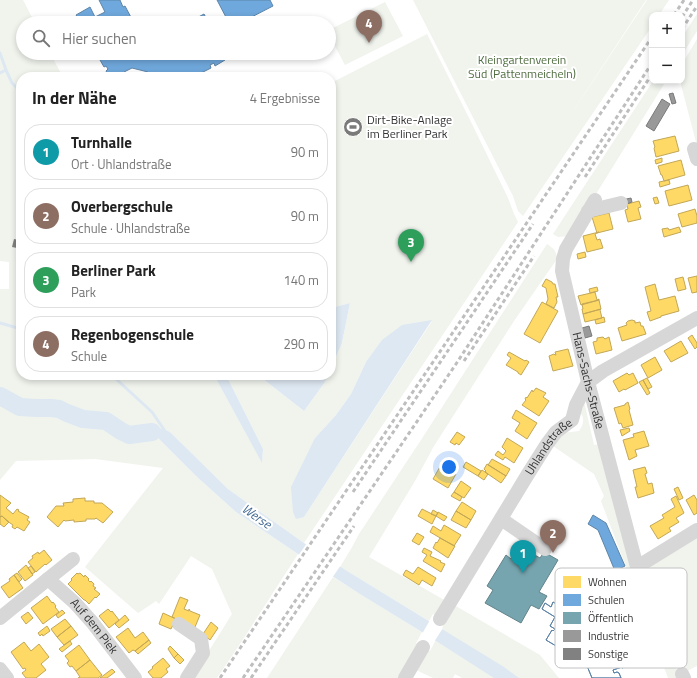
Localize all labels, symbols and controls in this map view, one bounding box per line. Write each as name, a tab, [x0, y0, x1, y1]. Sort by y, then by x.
pin: 4	[356, 10, 382, 43]
map controls	[649, 12, 685, 84]
button: +	[649, 12, 685, 48]
search box	[16, 16, 336, 60]
icon: search	[30, 27, 52, 49]
text: Hier suchen	[62, 27, 137, 50]
button: −	[649, 48, 685, 84]
park label: Kleingartenverein Süd (Pattenmeicheln)	[468, 50, 576, 83]
text: In der Nähe	[32, 85, 117, 111]
text: 4 Ergebnisse	[250, 88, 320, 108]
place label: Dirt-Bike-Anlage im Berliner Park	[367, 110, 452, 143]
sports icon: Dirt-Bike-Anlage im Berliner Park	[342, 116, 364, 138]
text: Turnhalle	[71, 131, 132, 154]
text: 1	[42, 142, 50, 162]
text: 90 m	[291, 142, 319, 162]
text: Ort · Uhlandstraße	[71, 154, 172, 174]
text: Overbergschule	[71, 195, 173, 218]
text: 2	[42, 206, 50, 226]
text: 90 m	[291, 206, 319, 226]
text: Schule · Uhlandstraße	[71, 218, 190, 238]
pin: 3	[398, 229, 424, 262]
text: Berliner Park	[71, 259, 156, 282]
text: 3	[42, 270, 50, 290]
text: 140 m	[283, 270, 319, 290]
text: Park	[71, 282, 96, 302]
text: Regenbogenschule	[71, 323, 194, 346]
street label: Hans-Sachs-Straße	[568, 330, 610, 431]
text: 4	[42, 334, 50, 354]
text: 290 m	[283, 334, 319, 354]
text: Schule	[71, 346, 107, 366]
street label: Uhlandstraße	[520, 413, 576, 479]
your location	[439, 457, 459, 477]
water label: Werse	[238, 499, 277, 534]
pin: 2	[540, 520, 566, 553]
pin: 1	[510, 540, 536, 573]
legend	[555, 568, 687, 668]
text: Wohnen	[588, 574, 627, 590]
text: Schulen	[588, 592, 625, 608]
street label: Auf dem Piek	[66, 594, 123, 658]
text: Öffentlich	[588, 610, 633, 626]
text: Industrie	[588, 628, 629, 644]
text: Sonstige	[588, 646, 629, 662]

